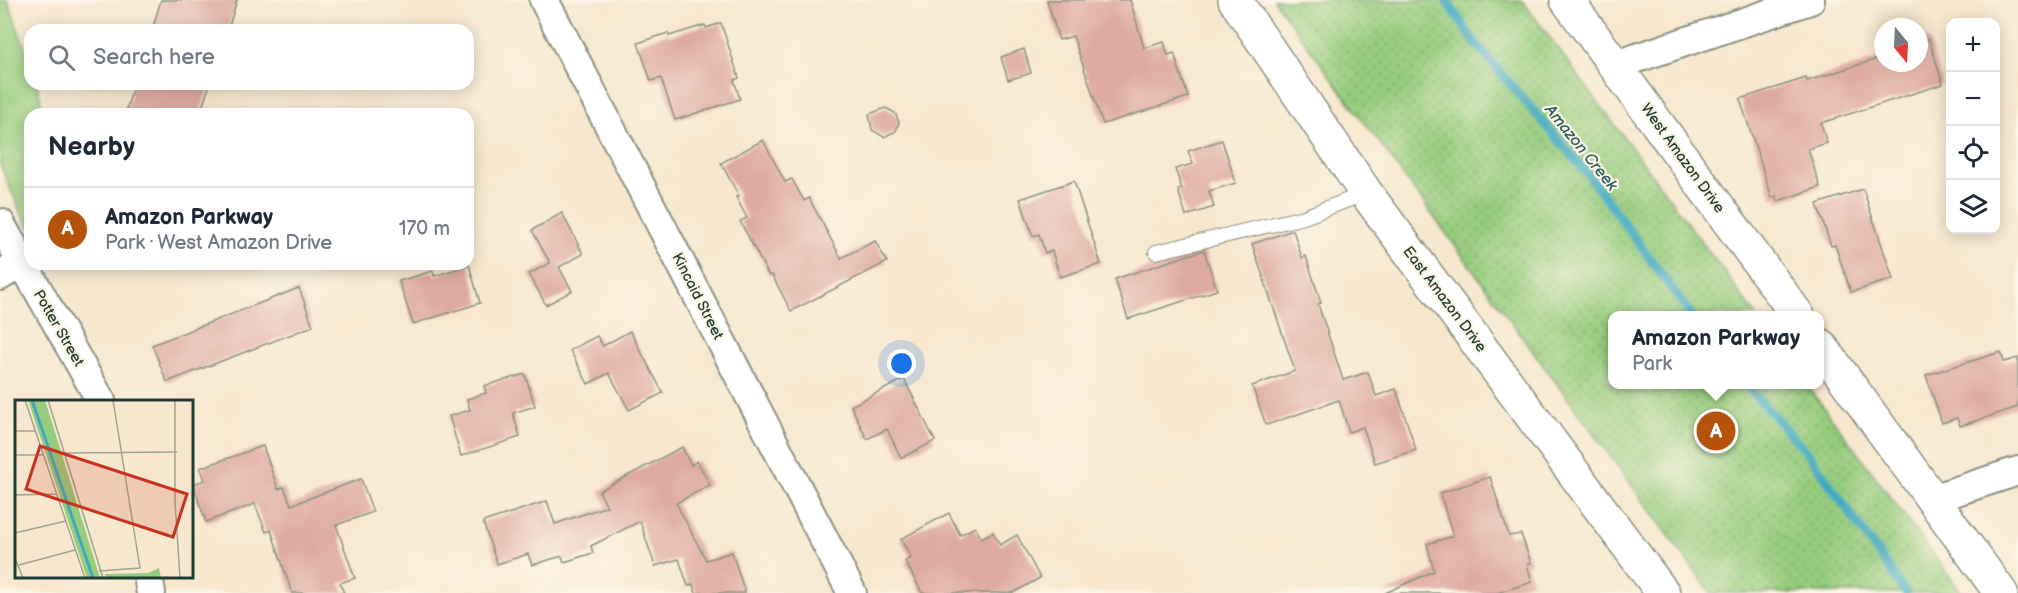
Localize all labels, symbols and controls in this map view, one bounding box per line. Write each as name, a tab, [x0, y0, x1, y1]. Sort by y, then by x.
north arrow	[1874, 18, 1928, 72]
map controls	[1946, 18, 2000, 234]
button: +	[1946, 18, 2000, 72]
search box	[24, 24, 474, 90]
icon: search	[45, 41, 78, 74]
text: Search here	[93, 44, 215, 71]
button: −	[1946, 72, 2000, 126]
water label: Amazon Creek	[1540, 100, 1622, 196]
street label: West Amazon Drive	[1636, 100, 1729, 217]
button: locate	[1946, 126, 2000, 180]
text: Nearby	[48, 132, 135, 163]
button: layers	[1946, 180, 2000, 234]
text: Amazon Parkway	[105, 204, 273, 231]
text: A	[61, 217, 74, 241]
text: 170 m	[399, 217, 450, 241]
text: Park · West Amazon Drive	[105, 231, 332, 255]
street label: East Amazon Drive	[1399, 243, 1491, 356]
street label: Kincaid Street	[667, 250, 728, 343]
street label: Potter Street	[29, 287, 88, 370]
popup	[1608, 311, 1824, 389]
text: Amazon Parkway	[1632, 325, 1800, 352]
your location	[887, 349, 916, 378]
text: Park	[1632, 352, 1672, 376]
inset map	[15, 400, 194, 578]
pin: A	[1696, 408, 1736, 454]

